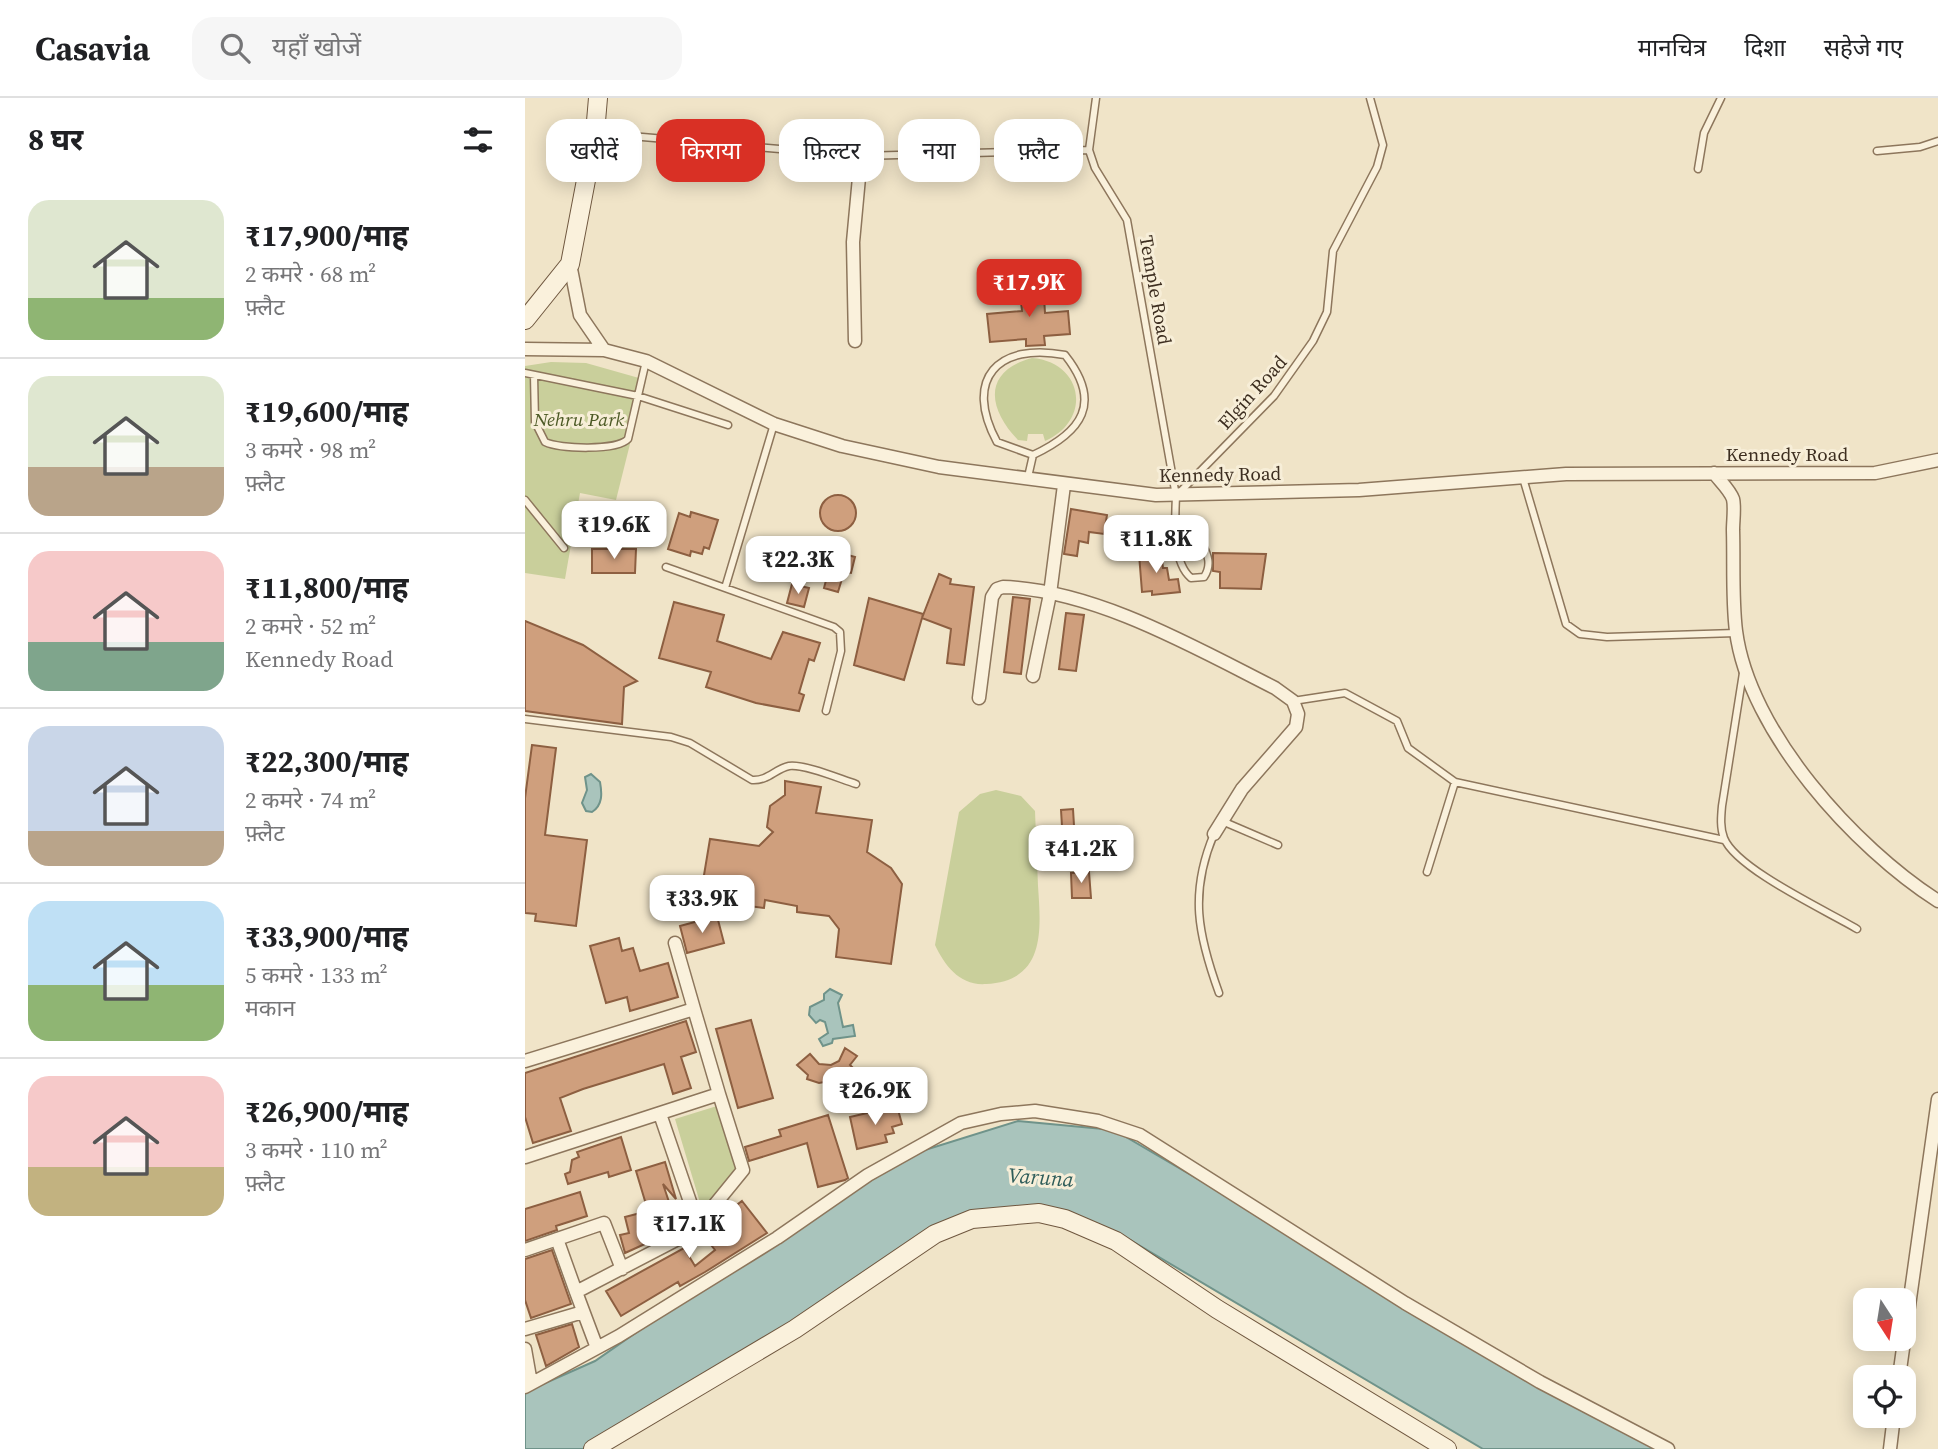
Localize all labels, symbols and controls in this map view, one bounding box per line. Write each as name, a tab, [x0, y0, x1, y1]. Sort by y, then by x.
search box	[192, 17, 682, 80]
text: Casavia	[35, 26, 150, 71]
icon: search	[216, 29, 254, 67]
text: यहाँ खोजें	[272, 29, 361, 65]
text: मानचित्र	[1638, 31, 1706, 64]
text: दिशा	[1744, 31, 1786, 64]
text: सहेजे गए	[1824, 31, 1903, 64]
text: 8 घर	[28, 119, 83, 160]
chip: खरीदें	[546, 119, 642, 182]
chip: किराया	[656, 119, 765, 182]
chip: फ़िल्टर	[779, 119, 884, 182]
chip: नया	[898, 119, 980, 182]
chip: फ़्लैट	[994, 119, 1083, 182]
icon: filters	[459, 121, 497, 159]
text: ₹17,900/माह	[245, 215, 409, 256]
icon: home	[84, 228, 168, 312]
street label: Temple Road	[1134, 233, 1178, 347]
text: 2 कमरे · 68 m²	[245, 258, 376, 290]
pin: ₹17.9K	[972, 260, 1086, 319]
text: ₹17.9K	[993, 266, 1065, 298]
text: फ़्लैट	[245, 291, 285, 323]
street label: Elgin Road	[1212, 349, 1292, 435]
text: ₹19,600/माह	[245, 391, 409, 432]
icon: home	[84, 404, 168, 488]
park label: Nehru Park	[533, 406, 624, 432]
text: 3 कमरे · 98 m²	[245, 434, 376, 466]
street label: Kennedy Road	[1726, 441, 1848, 467]
street label: Kennedy Road	[1159, 460, 1282, 488]
text: फ़्लैट	[245, 467, 285, 499]
pin: ₹19.6K	[557, 502, 671, 561]
text: ₹19.6K	[578, 508, 650, 540]
pin: ₹11.8K	[1099, 516, 1213, 575]
text: ₹11.8K	[1120, 522, 1192, 554]
pin: ₹22.3K	[741, 536, 855, 596]
text: ₹22.3K	[762, 543, 834, 575]
text: ₹11,800/माह	[245, 567, 409, 608]
icon: home	[84, 579, 168, 663]
text: 2 कमरे · 52 m²	[245, 610, 376, 642]
text: Kennedy Road	[245, 643, 393, 675]
text: ₹22,300/माह	[245, 741, 409, 782]
icon: home	[84, 754, 168, 838]
text: 2 कमरे · 74 m²	[245, 784, 376, 816]
text: फ़्लैट	[245, 817, 285, 849]
pin: ₹41.2K	[1024, 826, 1138, 885]
text: ₹41.2K	[1045, 832, 1117, 864]
pin: ₹33.9K	[645, 876, 759, 935]
text: ₹33.9K	[666, 882, 738, 914]
text: ₹33,900/माह	[245, 916, 409, 957]
icon: home	[84, 929, 168, 1013]
text: 5 कमरे · 133 m²	[245, 959, 388, 991]
text: मकान	[245, 992, 295, 1024]
pin: ₹26.9K	[818, 1068, 932, 1127]
text: ₹26.9K	[839, 1074, 911, 1106]
text: ₹26,900/माह	[245, 1091, 409, 1132]
icon: home	[84, 1104, 168, 1188]
text: 3 कमरे · 110 m²	[245, 1134, 388, 1166]
water label: Varuna	[1007, 1160, 1075, 1194]
text: फ़्लैट	[245, 1167, 285, 1199]
pin: ₹17.1K	[632, 1200, 746, 1260]
text: ₹17.1K	[653, 1207, 725, 1239]
north arrow	[1853, 1288, 1916, 1351]
map controls	[1853, 1288, 1916, 1428]
button: locate	[1853, 1365, 1916, 1428]

